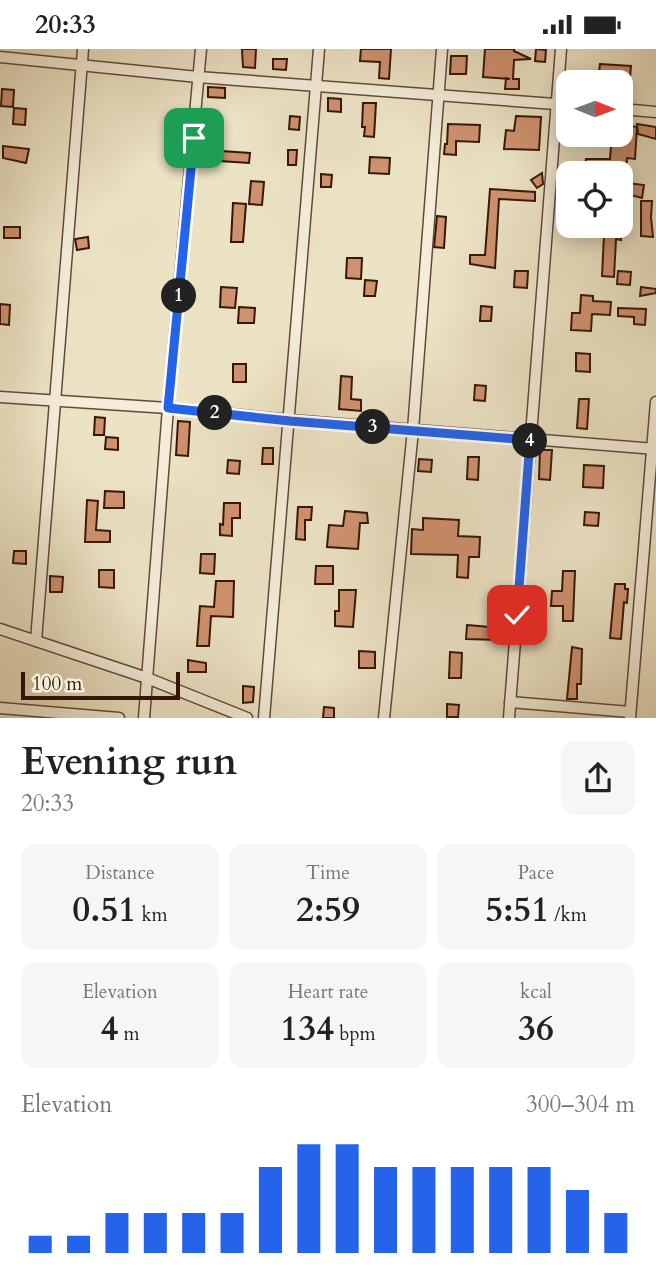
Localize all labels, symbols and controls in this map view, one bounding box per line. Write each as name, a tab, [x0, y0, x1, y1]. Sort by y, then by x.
text: 20:33	[35, 7, 96, 42]
north arrow	[556, 70, 634, 147]
map controls	[556, 70, 633, 238]
pin	[164, 108, 224, 168]
icon: arrive	[175, 119, 213, 157]
button: locate	[556, 161, 633, 238]
pin: 1	[162, 279, 196, 313]
text: 1	[174, 282, 183, 308]
pin: 2	[198, 395, 232, 431]
text: 2	[210, 399, 219, 425]
pin: 3	[356, 409, 390, 445]
text: 3	[368, 413, 377, 439]
pin: 4	[512, 423, 548, 459]
text: 4	[525, 427, 534, 453]
pin	[487, 585, 547, 645]
icon: check	[498, 596, 536, 634]
scale bar	[21, 669, 180, 701]
text: 100 m	[32, 671, 82, 697]
text: Evening run	[21, 736, 237, 788]
button: share	[561, 741, 635, 815]
text: 20:33	[21, 788, 74, 819]
text: Distance	[85, 860, 155, 886]
text: Time	[306, 860, 350, 886]
text: Pace	[518, 860, 554, 886]
text: 0.51	[72, 886, 136, 934]
text: 2:59	[296, 886, 360, 934]
text: 5:51	[485, 886, 549, 934]
text: km	[136, 902, 168, 928]
text: /km	[549, 902, 587, 928]
text: Elevation	[82, 979, 158, 1005]
text: Heart rate	[288, 979, 368, 1005]
text: kcal	[520, 979, 552, 1005]
text: 4	[100, 1005, 118, 1053]
text: 134	[280, 1005, 334, 1053]
text: 36	[518, 1005, 554, 1053]
text: m	[118, 1021, 140, 1047]
text: bpm	[334, 1021, 376, 1047]
text: Elevation	[21, 1089, 112, 1120]
text: 300–304 m	[526, 1089, 635, 1120]

